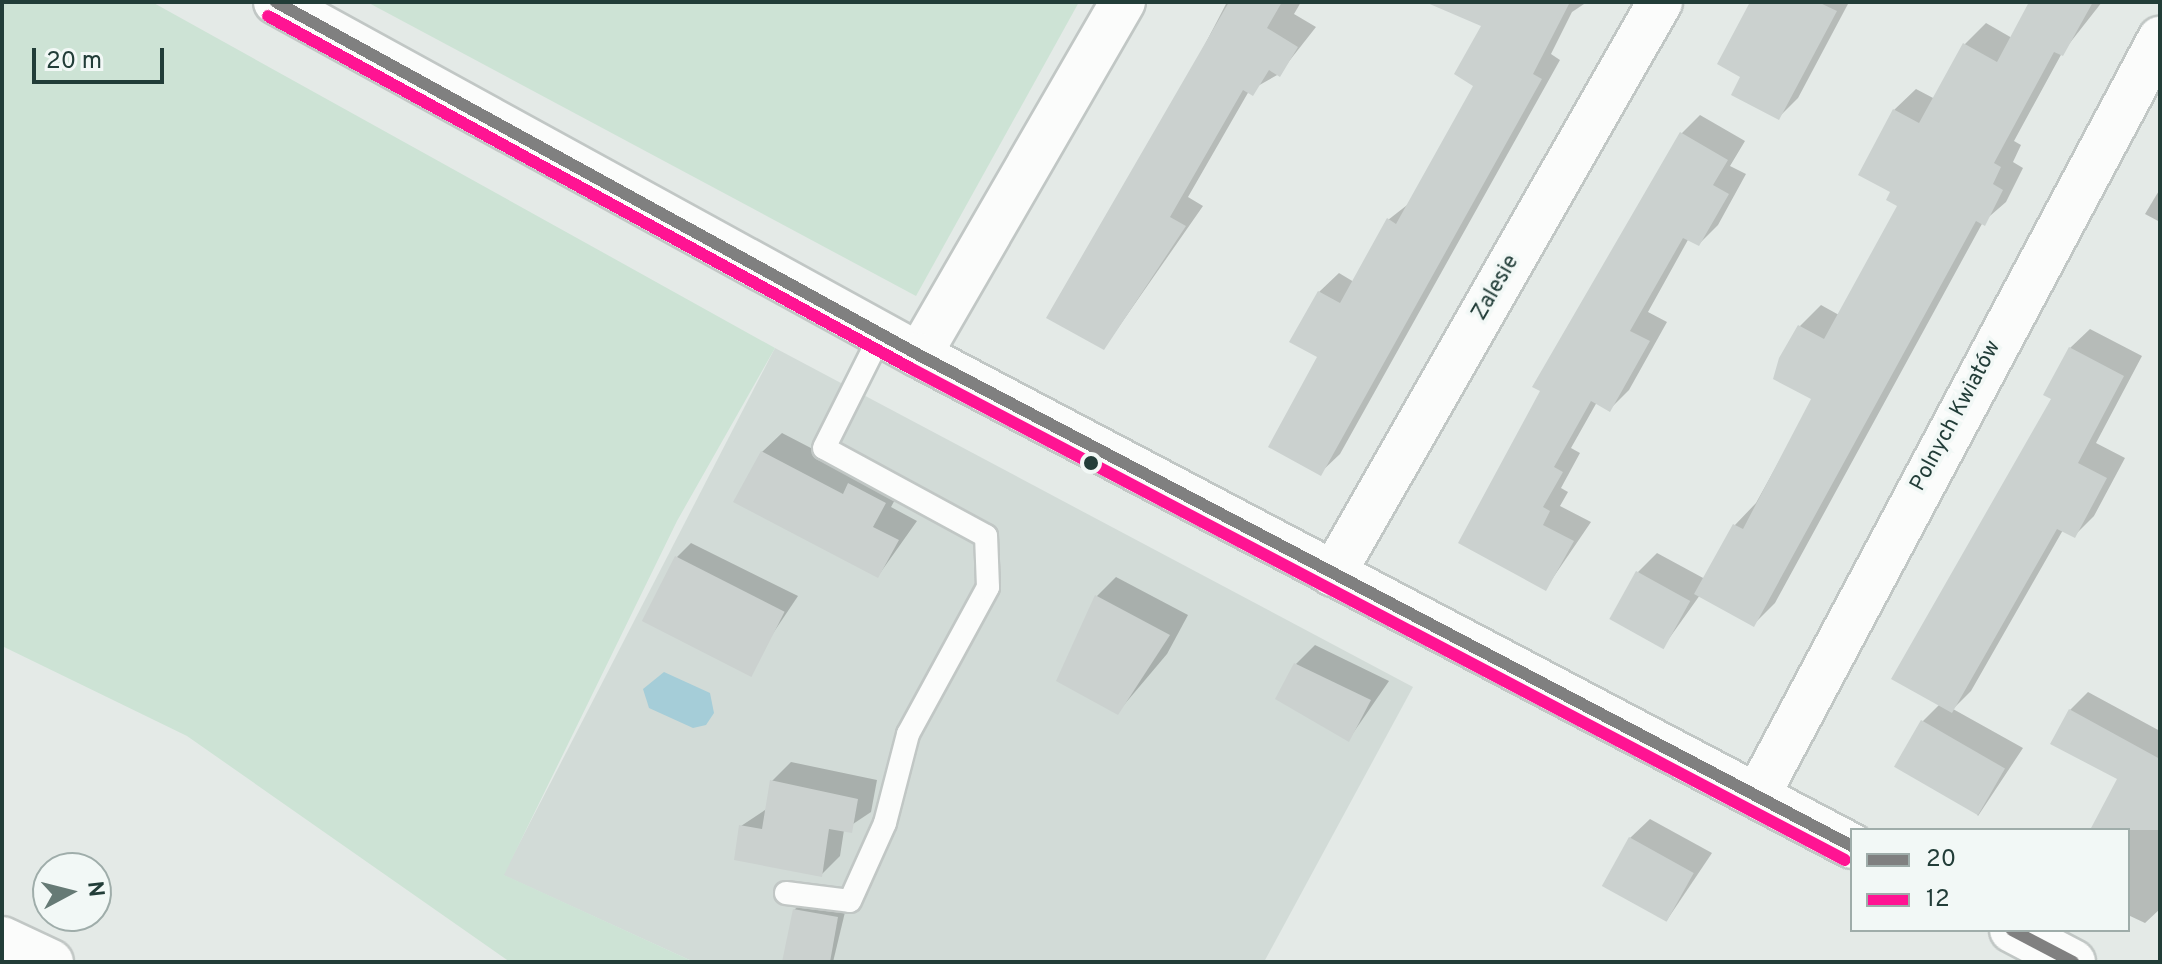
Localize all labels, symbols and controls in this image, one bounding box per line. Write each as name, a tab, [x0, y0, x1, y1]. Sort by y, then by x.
scale bar	[36, 32, 168, 82]
text: 20 m	[46, 47, 102, 77]
street label: Zalesie	[1467, 251, 1525, 325]
street label: Polnych Kwiatów	[1905, 336, 2007, 496]
unlabelled marker	[1083, 455, 1099, 471]
legend	[1850, 828, 2130, 932]
text: 20	[1926, 845, 1956, 875]
north arrow	[32, 852, 112, 932]
text: N	[80, 880, 109, 899]
text: 12	[1926, 885, 1950, 915]

